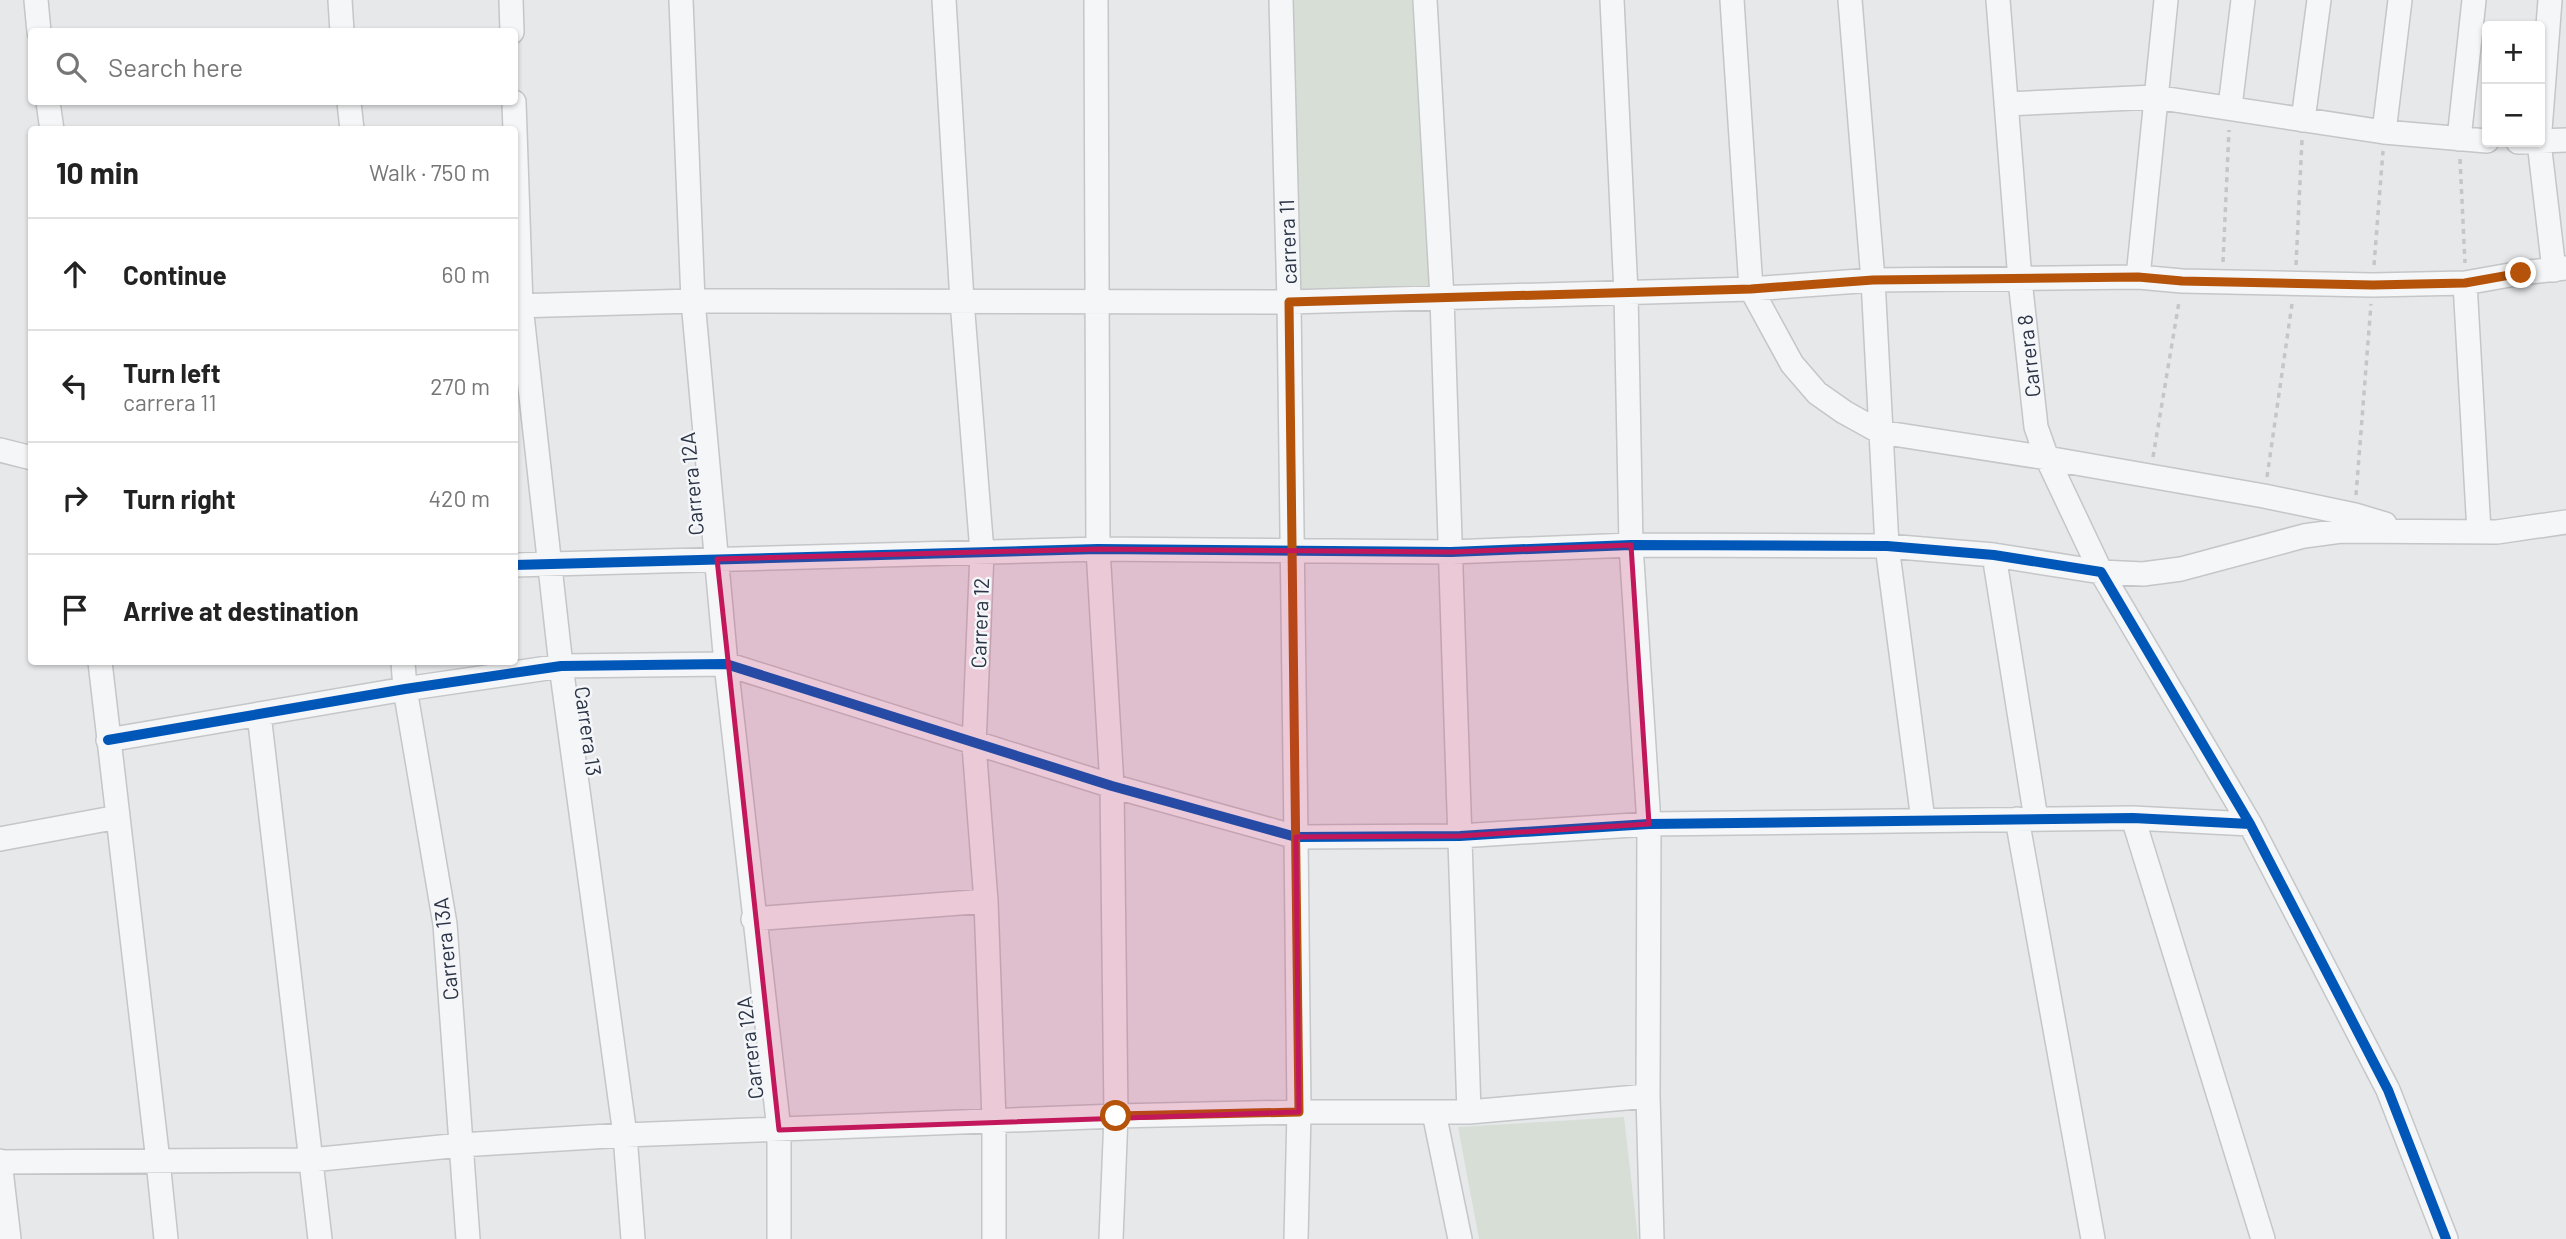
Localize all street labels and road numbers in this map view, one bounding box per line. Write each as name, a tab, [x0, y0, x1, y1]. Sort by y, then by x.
street label: carrera 11	[1273, 199, 1301, 285]
street label: Carrera 8	[2011, 313, 2045, 399]
street label: Carrera 12A	[674, 431, 708, 537]
street label: Carrera 12	[965, 577, 993, 669]
street label: Carrera 13	[570, 684, 608, 778]
street label: Carrera 13A	[427, 896, 463, 1002]
street label: Carrera 12A	[730, 995, 768, 1101]

